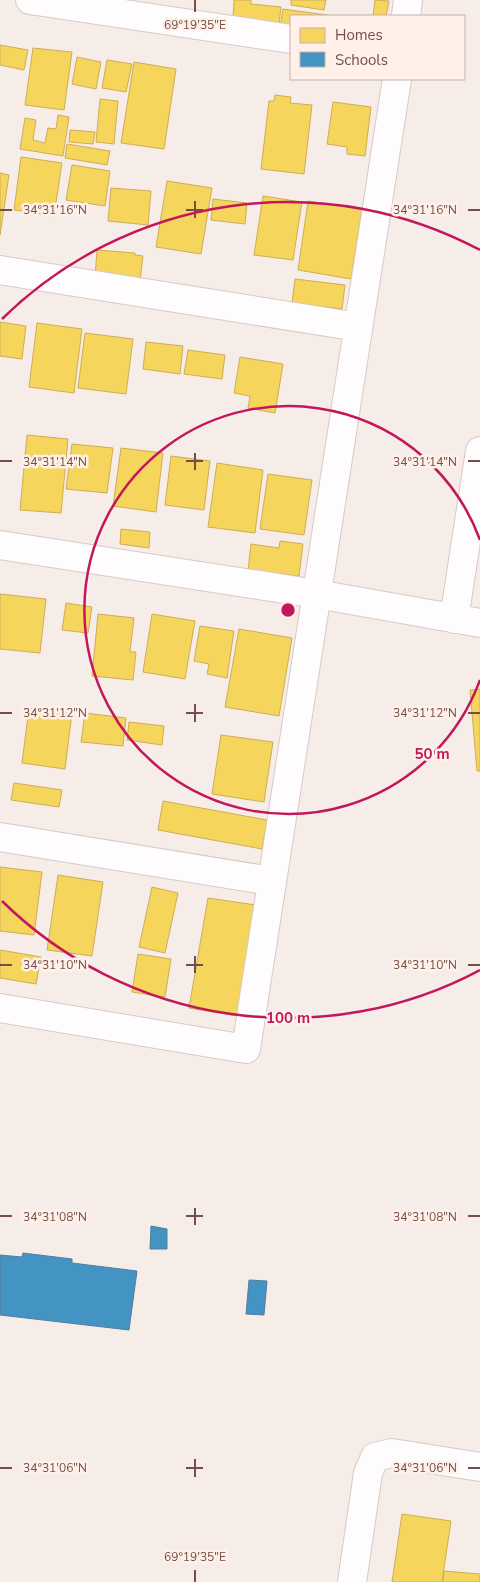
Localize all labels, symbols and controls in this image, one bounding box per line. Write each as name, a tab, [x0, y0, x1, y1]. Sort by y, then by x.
legend	[290, 15, 465, 80]
text: 69°19'35"E	[164, 17, 226, 33]
text: Homes	[335, 25, 383, 45]
text: Schools	[335, 50, 388, 70]
text: 34°31'16"N	[23, 202, 87, 218]
text: 34°31'16"N	[393, 202, 457, 218]
text: 34°31'14"N	[23, 454, 87, 470]
text: 34°31'14"N	[393, 454, 457, 470]
centre of rings	[279, 601, 297, 619]
text: 34°31'12"N	[23, 705, 87, 721]
text: 34°31'12"N	[393, 705, 457, 721]
text: 50 m	[414, 744, 450, 764]
text: 34°31'10"N	[23, 957, 87, 973]
text: 34°31'10"N	[393, 957, 457, 973]
text: 100 m	[266, 1008, 310, 1028]
text: 34°31'08"N	[23, 1209, 87, 1225]
text: 34°31'08"N	[393, 1209, 457, 1225]
text: 34°31'06"N	[23, 1460, 87, 1476]
text: 34°31'06"N	[393, 1460, 457, 1476]
text: 69°19'35"E	[164, 1549, 226, 1565]

